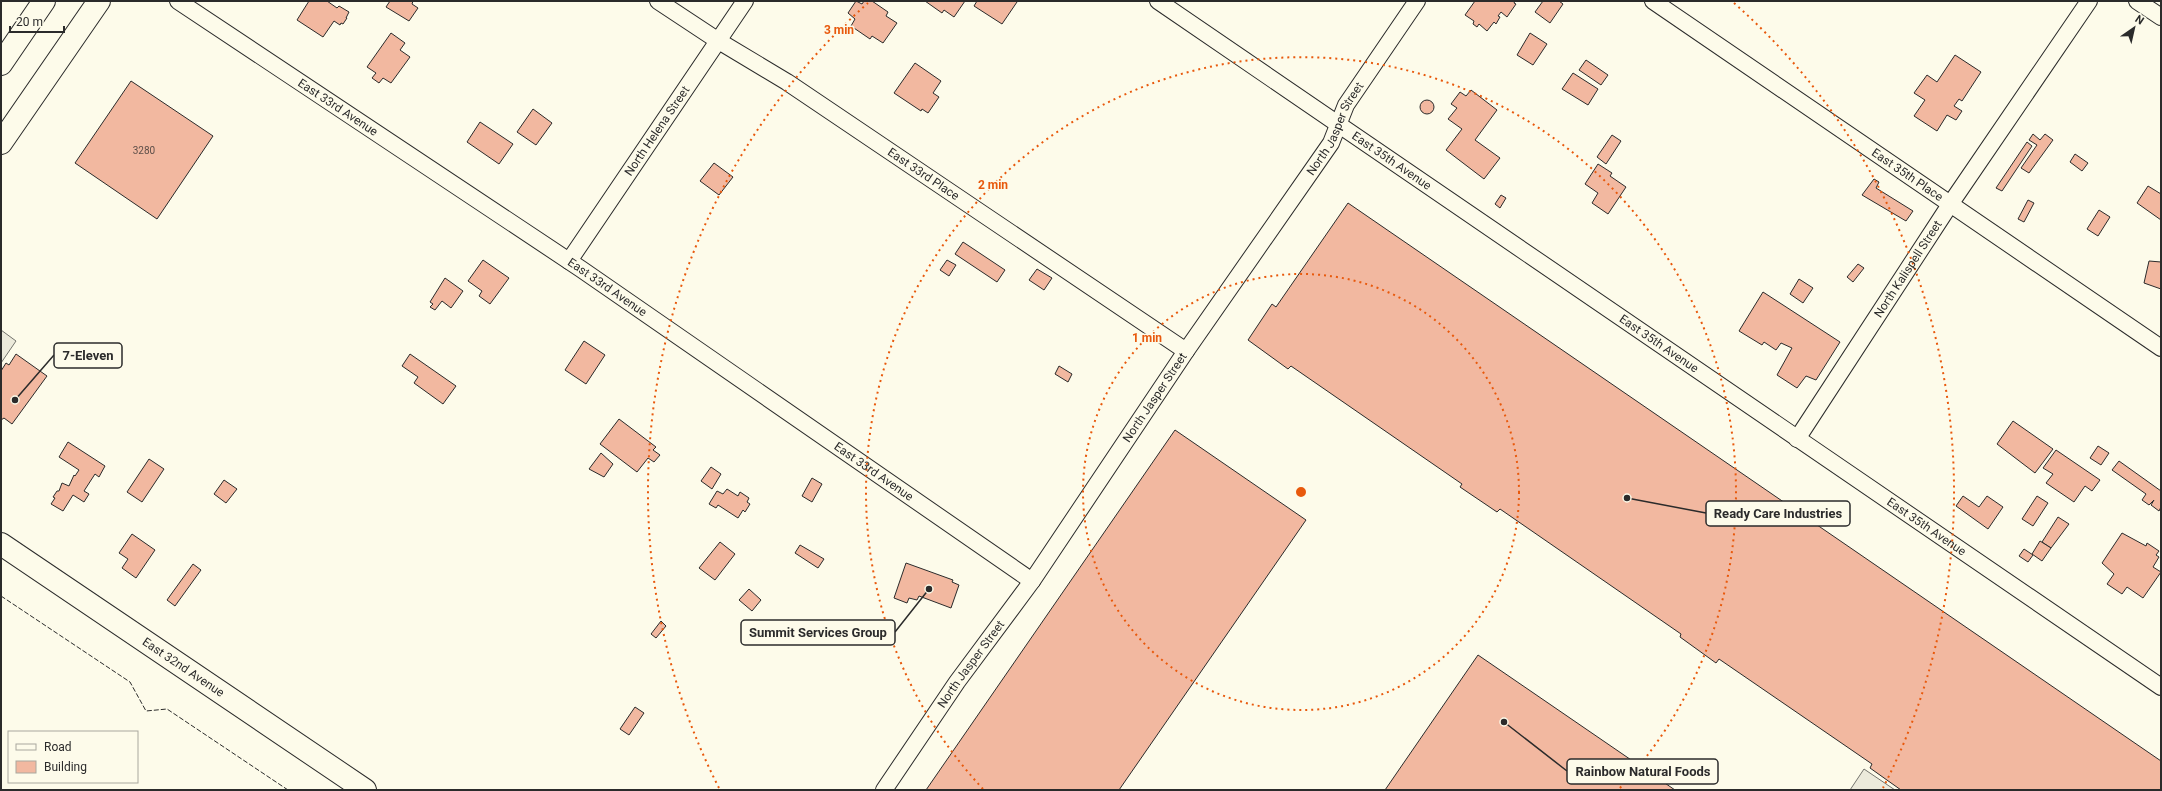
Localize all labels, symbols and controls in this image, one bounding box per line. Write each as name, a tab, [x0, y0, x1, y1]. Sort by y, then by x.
scale bar	[10, 8, 64, 34]
north arrow	[2114, 8, 2154, 48]
text: N	[2132, 13, 2146, 28]
text: 20 m	[16, 15, 43, 29]
text: 3 min	[824, 23, 854, 37]
street label: East 33rd Avenue	[295, 76, 380, 139]
street label: North Jasper Street	[1304, 80, 1366, 178]
street label: North Helena Street	[622, 83, 692, 179]
street label: East 35th Avenue	[1349, 129, 1434, 193]
house number: 3280	[133, 145, 156, 156]
street label: East 33rd Place	[885, 145, 962, 203]
street label: East 35th Place	[1869, 145, 1946, 204]
text: 2 min	[978, 178, 1008, 192]
street label: North Kalispell Street	[1871, 218, 1945, 320]
street label: East 33rd Avenue	[565, 255, 650, 319]
street label: East 35th Avenue	[1617, 312, 1701, 376]
text: 1 min	[1132, 331, 1162, 345]
callout: 7-Eleven	[54, 343, 122, 368]
text: 7-Eleven	[62, 348, 114, 363]
street label: North Jasper Street	[1120, 350, 1190, 445]
street label: East 33rd Avenue	[832, 439, 916, 504]
centre of rings	[1294, 485, 1308, 499]
street label: East 35th Avenue	[1884, 495, 1969, 559]
callout: Ready Care Industries	[1706, 501, 1850, 526]
text: Ready Care Industries	[1714, 506, 1843, 521]
street label: North Jasper Street	[935, 618, 1007, 710]
callout: Summit Services Group	[741, 620, 895, 645]
text: Summit Services Group	[749, 625, 887, 640]
street label: East 32nd Avenue	[140, 635, 227, 700]
legend	[8, 731, 138, 783]
text: Road	[44, 740, 72, 754]
callout: Rainbow Natural Foods	[1567, 759, 1718, 784]
text: Building	[44, 760, 87, 774]
text: Rainbow Natural Foods	[1575, 764, 1711, 779]

